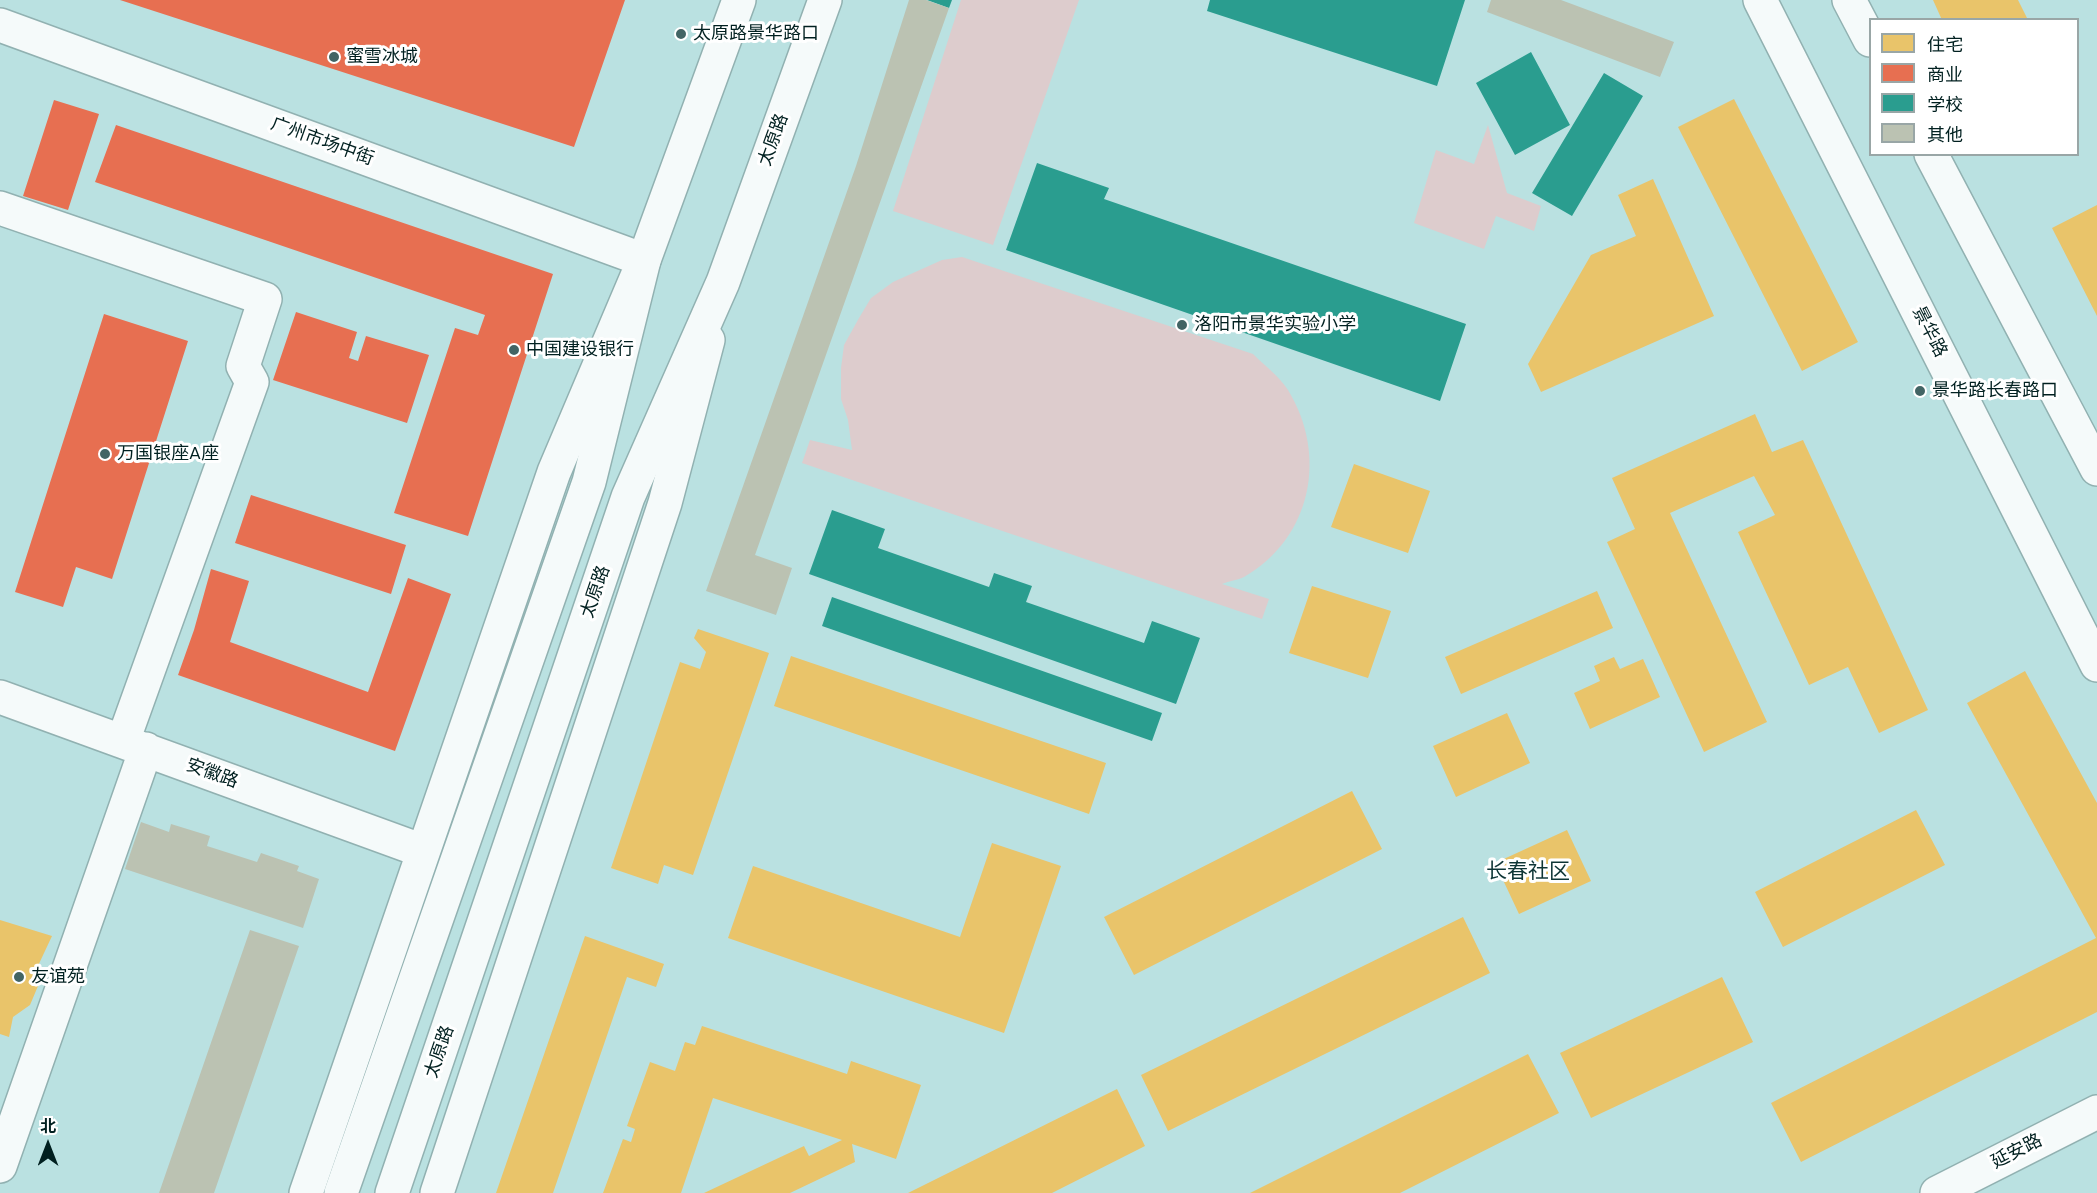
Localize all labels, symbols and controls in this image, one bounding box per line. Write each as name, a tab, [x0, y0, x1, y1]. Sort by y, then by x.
legend	[1869, 18, 2079, 156]
place label: 太原路景华路口	[693, 23, 819, 45]
marker: 太原路景华路口	[674, 27, 688, 41]
text: 住宅	[1927, 33, 1963, 57]
place label: 蜜雪冰城	[346, 46, 418, 68]
marker: 蜜雪冰城	[327, 50, 341, 64]
text: 商业	[1927, 63, 1963, 87]
text: 学校	[1927, 93, 1963, 117]
street label: 太原路	[755, 111, 793, 169]
street label: 广州市场中街	[268, 113, 376, 171]
text: 其他	[1927, 123, 1963, 147]
street label: 景华路	[1907, 303, 1951, 361]
place label: 洛阳市景华实验小学	[1194, 314, 1356, 336]
marker: 洛阳市景华实验小学	[1175, 318, 1189, 332]
place label: 中国建设银行	[526, 339, 634, 361]
marker: 中国建设银行	[507, 343, 521, 357]
place label: 景华路长春路口	[1932, 380, 2058, 402]
marker: 景华路长春路口	[1913, 384, 1927, 398]
place label: 万国银座A座	[117, 443, 219, 465]
marker: 万国银座A座	[98, 447, 112, 461]
street label: 太原路	[577, 563, 615, 621]
street label: 安徽路	[183, 755, 241, 793]
district label: 长春社区	[1486, 859, 1570, 885]
place label: 友谊苑	[31, 966, 85, 988]
marker: 友谊苑	[12, 970, 26, 984]
street label: 太原路	[421, 1023, 459, 1081]
north arrow	[18, 1115, 78, 1175]
text: 北	[40, 1116, 56, 1137]
street label: 延安路	[1988, 1130, 2046, 1174]

